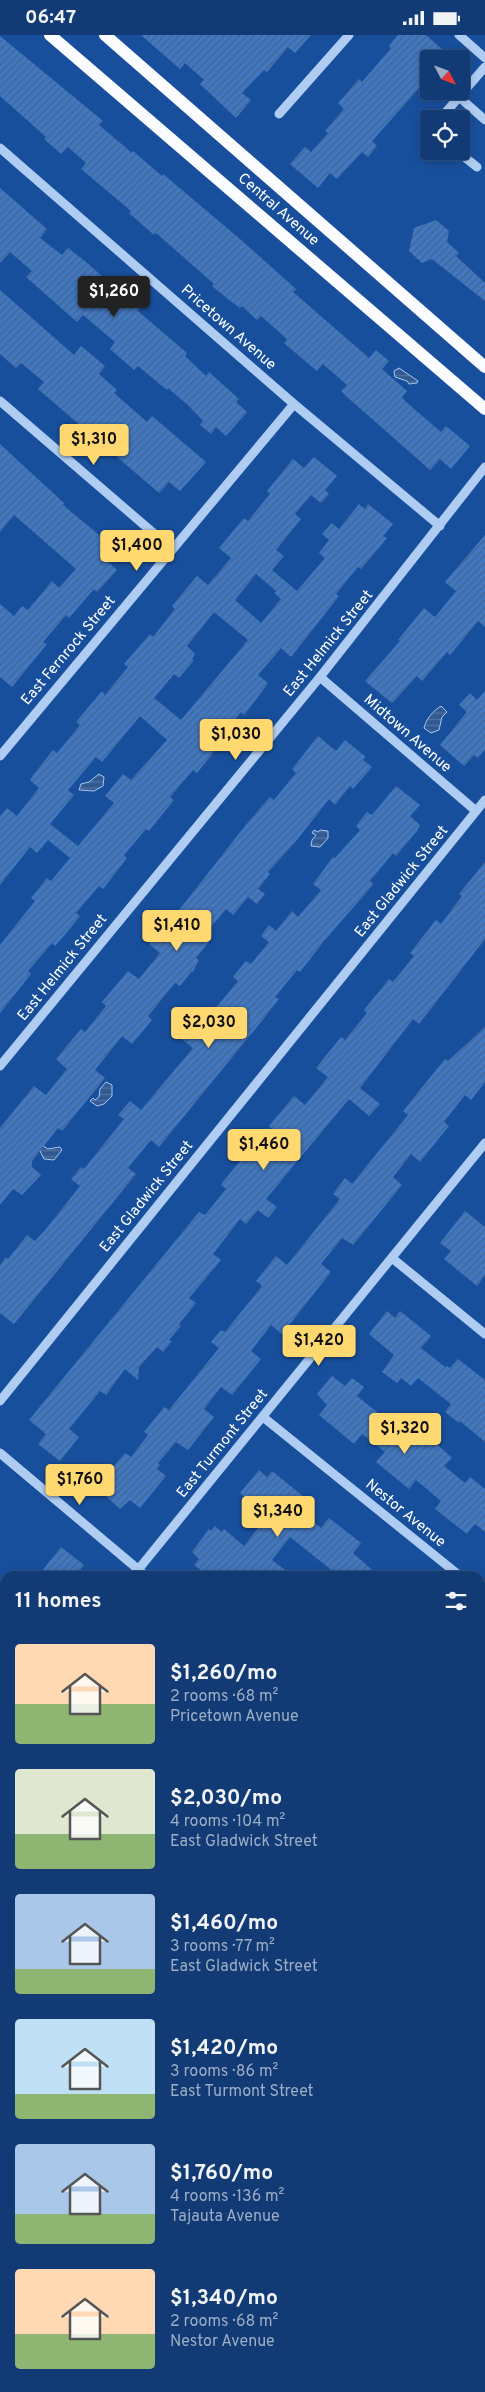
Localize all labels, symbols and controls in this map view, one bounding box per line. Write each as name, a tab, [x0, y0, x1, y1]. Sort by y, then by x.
text: 06:47	[25, 6, 76, 30]
north arrow	[420, 50, 470, 100]
map controls	[420, 50, 470, 160]
button: locate	[420, 110, 470, 160]
street label: Central Avenue	[233, 169, 323, 251]
pin: $1,260	[73, 275, 155, 318]
street label: Pricetown Avenue	[176, 281, 280, 375]
text: $1,260	[89, 282, 139, 302]
pin: $1,310	[53, 423, 135, 466]
text: $1,310	[71, 430, 117, 450]
pin: $1,400	[96, 529, 178, 572]
text: $1,400	[111, 536, 163, 556]
street label: East Helmick Street	[280, 587, 378, 701]
street label: East Fernrock Street	[18, 592, 120, 710]
street label: Midtown Avenue	[359, 691, 455, 777]
pin: $1,030	[195, 719, 277, 761]
text: $1,030	[211, 725, 261, 745]
street label: East Gladwick Street	[351, 822, 453, 942]
pin: $1,410	[136, 909, 218, 952]
street label: East Helmick Street	[14, 911, 112, 1025]
text: $1,410	[153, 916, 201, 936]
pin: $2,030	[168, 1007, 250, 1049]
text: $2,030	[182, 1013, 236, 1033]
pin: $1,460	[223, 1129, 305, 1171]
text: $1,460	[239, 1135, 289, 1155]
street label: East Gladwick Street	[96, 1137, 198, 1257]
pin: $1,420	[278, 1325, 360, 1367]
text: $1,420	[294, 1331, 344, 1351]
street label: East Turmont Street	[173, 1386, 273, 1502]
pin: $1,320	[364, 1413, 446, 1455]
text: $1,320	[380, 1419, 430, 1439]
pin: $1,760	[39, 1463, 121, 1506]
text: $1,760	[56, 1470, 104, 1490]
street label: Nestor Avenue	[361, 1476, 449, 1552]
pin: $1,340	[237, 1495, 319, 1538]
text: $1,340	[253, 1502, 303, 1522]
icon: filters	[442, 1587, 470, 1615]
text: 11 homes	[15, 1588, 102, 1615]
text: $1,260/mo	[170, 1660, 277, 1687]
icon: home	[55, 1664, 115, 1724]
text: 2 rooms · 68 m²	[170, 1687, 278, 1707]
text: Pricetown Avenue	[170, 1707, 299, 1727]
text: $2,030/mo	[170, 1785, 282, 1812]
icon: home	[55, 1789, 115, 1849]
text: 4 rooms · 104 m²	[170, 1812, 285, 1832]
text: East Gladwick Street	[170, 1832, 318, 1852]
text: $1,460/mo	[170, 1910, 278, 1937]
icon: home	[55, 1914, 115, 1974]
text: 3 rooms · 77 m²	[170, 1937, 275, 1957]
text: East Gladwick Street	[170, 1957, 318, 1977]
text: $1,420/mo	[170, 2035, 278, 2062]
icon: home	[55, 2039, 115, 2099]
text: 3 rooms · 86 m²	[170, 2062, 278, 2082]
text: East Turmont Street	[170, 2082, 314, 2102]
text: $1,760/mo	[170, 2160, 273, 2187]
icon: home	[55, 2164, 115, 2224]
text: 4 rooms · 136 m²	[170, 2187, 284, 2207]
text: Tajauta Avenue	[170, 2207, 280, 2227]
text: $1,340/mo	[170, 2285, 278, 2312]
icon: home	[55, 2289, 115, 2349]
text: 2 rooms · 68 m²	[170, 2312, 278, 2332]
text: Nestor Avenue	[170, 2332, 275, 2352]

